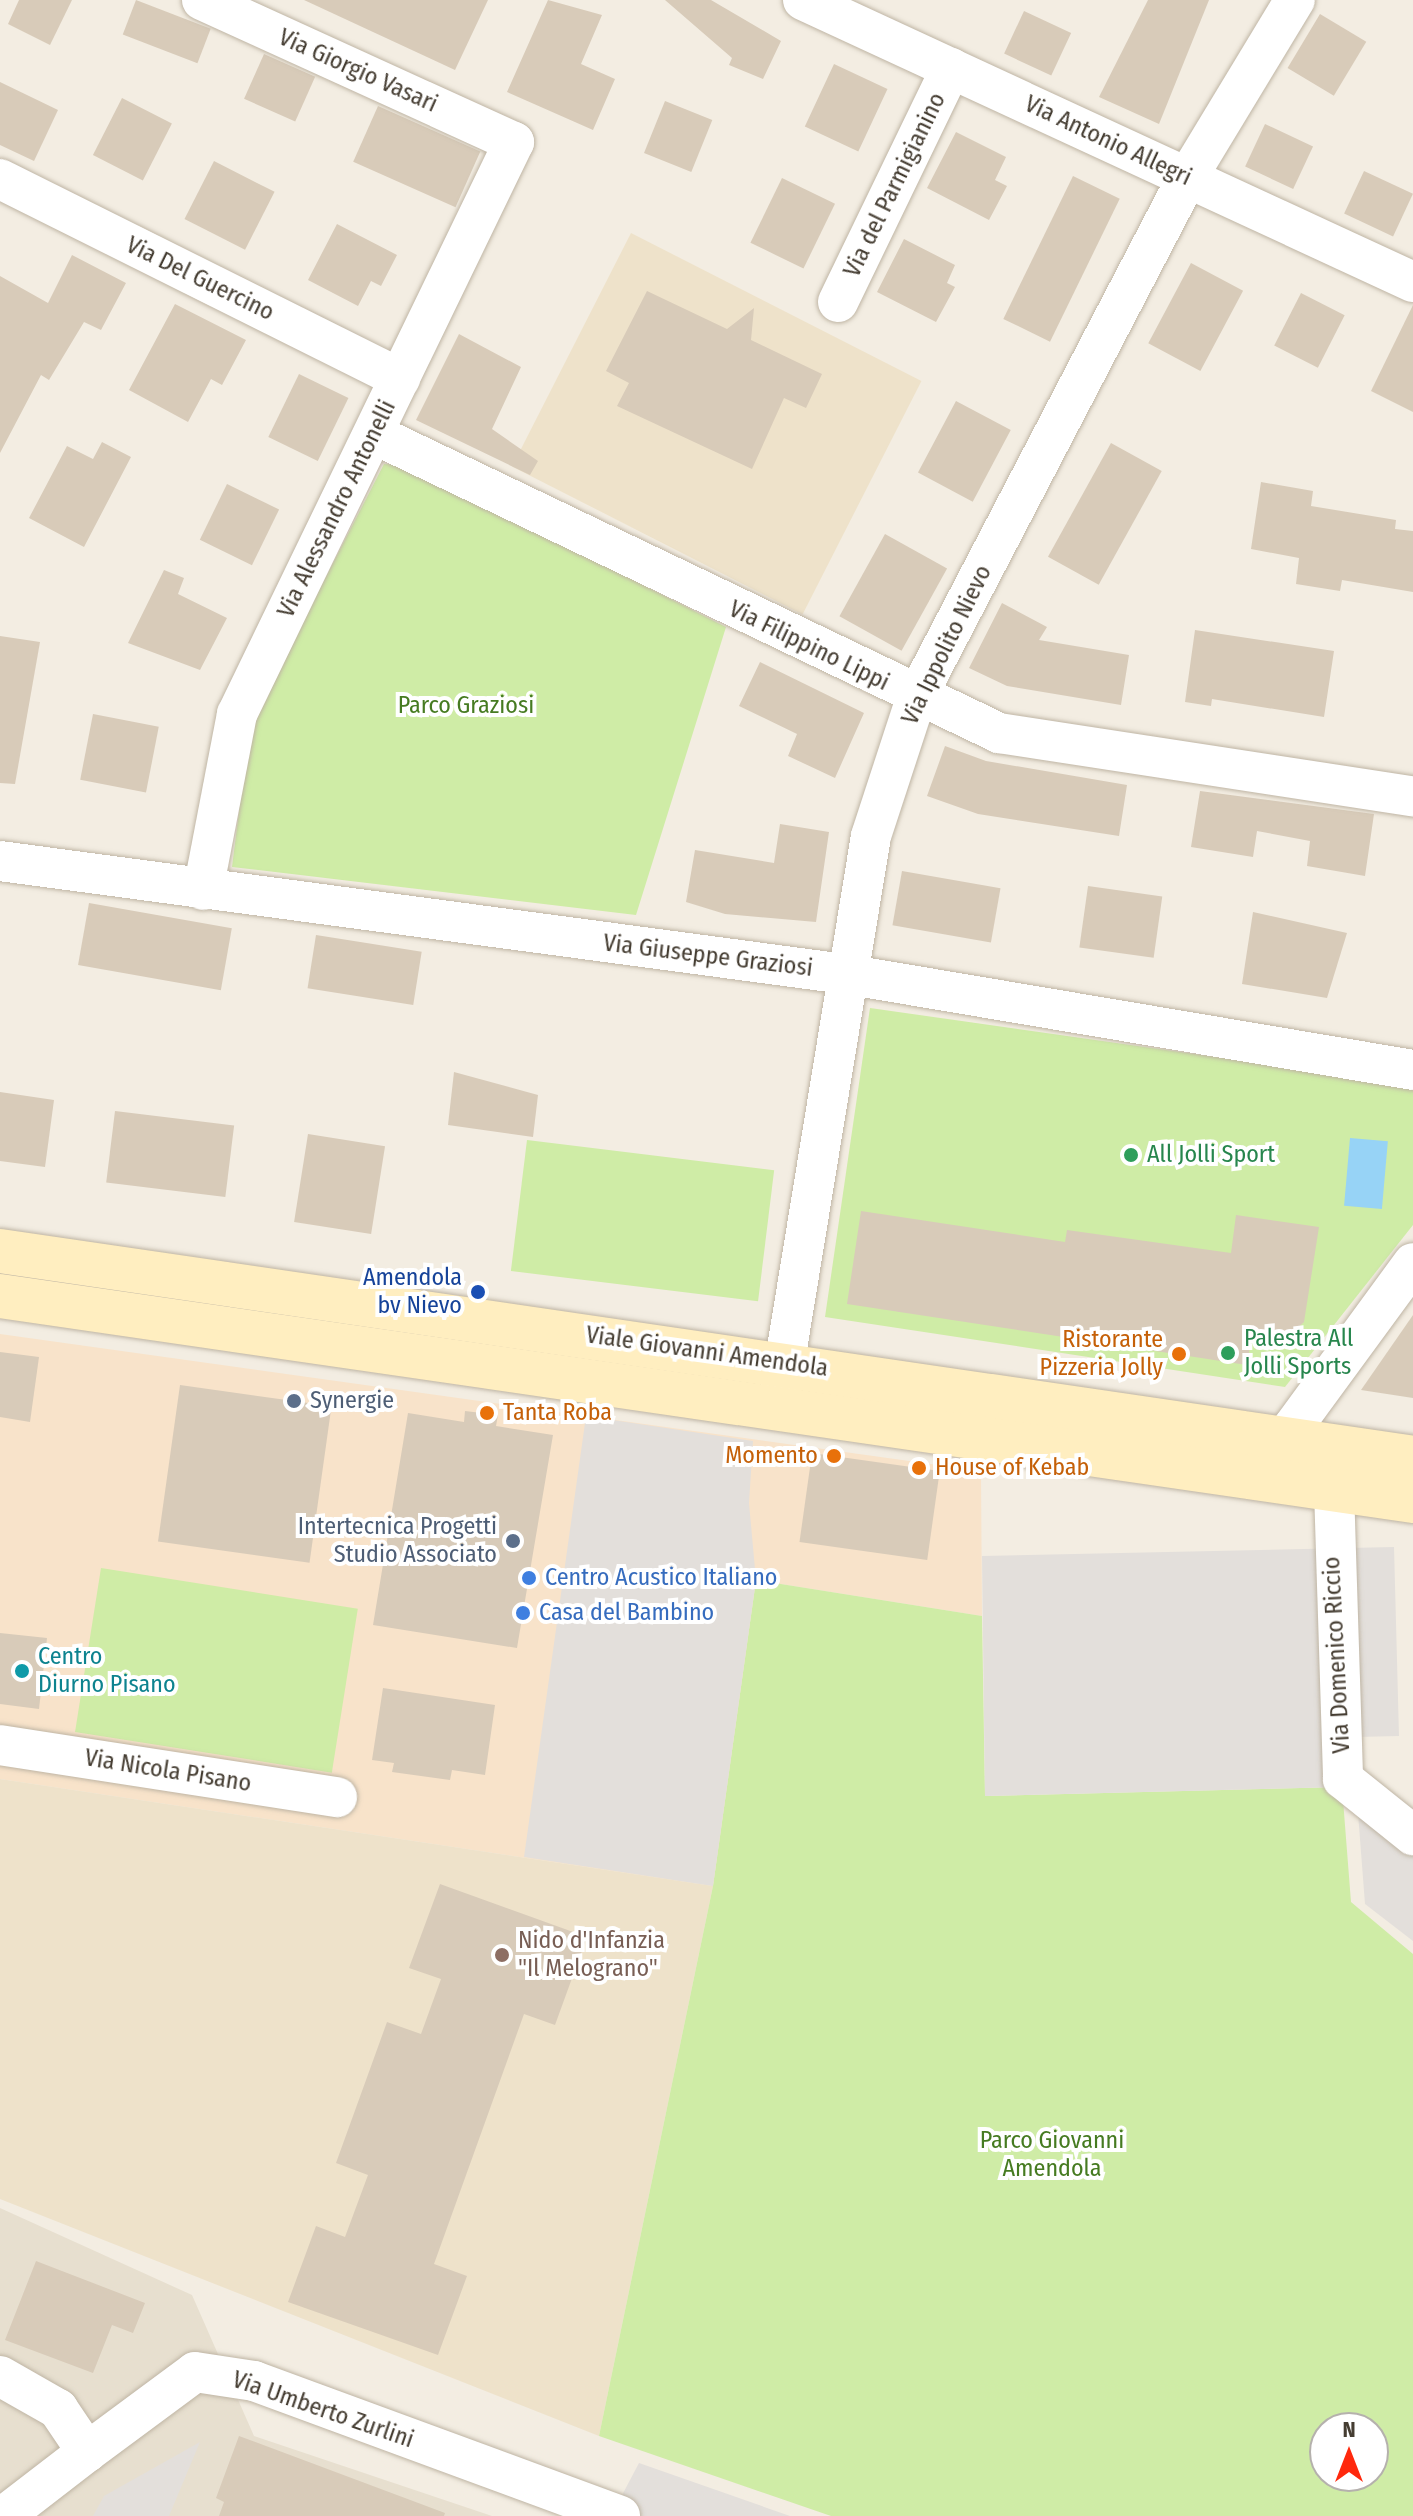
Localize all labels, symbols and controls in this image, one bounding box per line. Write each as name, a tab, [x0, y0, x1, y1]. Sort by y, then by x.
street label: Via Giorgio Vasari	[274, 23, 442, 119]
street label: Via del Parmigianino	[838, 88, 952, 282]
street label: Via Antonio Allegri	[1020, 90, 1196, 192]
street label: Via Del Guercino	[121, 231, 279, 327]
street label: Via Alessandro Antonelli	[272, 396, 402, 622]
street label: Via Ippolito Nievo	[896, 561, 998, 729]
street label: Via Filippino Lippi	[724, 595, 894, 697]
park label: Parco Graziosi	[398, 692, 534, 720]
street label: Via Giuseppe Graziosi	[602, 929, 814, 983]
place label: All Jolli Sport	[1147, 1141, 1275, 1169]
marker: All Jolli Sport	[1122, 1146, 1140, 1164]
place label: Amendola bv Nievo	[363, 1264, 462, 1320]
marker: Amendola bv Nievo	[469, 1283, 487, 1301]
street label: Viale Giovanni Amendola	[584, 1321, 830, 1383]
place label: Palestra All Jolli Sports	[1244, 1325, 1353, 1381]
place label: Ristorante Pizzeria Jolly	[1040, 1326, 1163, 1382]
marker: Palestra All Jolli Sports	[1219, 1344, 1237, 1362]
marker: Ristorante Pizzeria Jolly	[1170, 1345, 1188, 1363]
place label: Synergie	[310, 1387, 394, 1415]
marker: Synergie	[285, 1392, 303, 1410]
place label: Tanta Roba	[503, 1399, 612, 1427]
marker: Tanta Roba	[478, 1404, 496, 1422]
place label: Momento	[725, 1442, 818, 1470]
marker: Momento	[825, 1447, 843, 1465]
place label: House of Kebab	[935, 1454, 1089, 1482]
marker: House of Kebab	[910, 1459, 928, 1477]
place label: Intertecnica Progetti Studio Associato	[298, 1513, 497, 1569]
marker: Intertecnica Progetti Studio Associato	[504, 1532, 522, 1550]
street label: Via Domenico Riccio	[1317, 1556, 1357, 1754]
place label: Centro Acustico Italiano	[545, 1564, 777, 1592]
marker: Centro Acustico Italiano	[520, 1569, 538, 1587]
place label: Casa del Bambino	[539, 1599, 714, 1627]
marker: Casa del Bambino	[514, 1604, 532, 1622]
place label: Centro Diurno Pisano	[38, 1643, 176, 1699]
marker: Centro Diurno Pisano	[13, 1662, 31, 1680]
street label: Via Nicola Pisano	[83, 1744, 253, 1798]
place label: Nido d'Infanzia "Il Melograno"	[518, 1927, 665, 1983]
marker: Nido d'Infanzia "Il Melograno"	[493, 1946, 511, 1964]
park label: Parco Giovanni Amendola	[980, 2127, 1124, 2183]
street label: Via Umberto Zurlini	[229, 2365, 417, 2455]
north arrow	[1309, 2412, 1389, 2492]
text: N	[1342, 2416, 1356, 2443]

